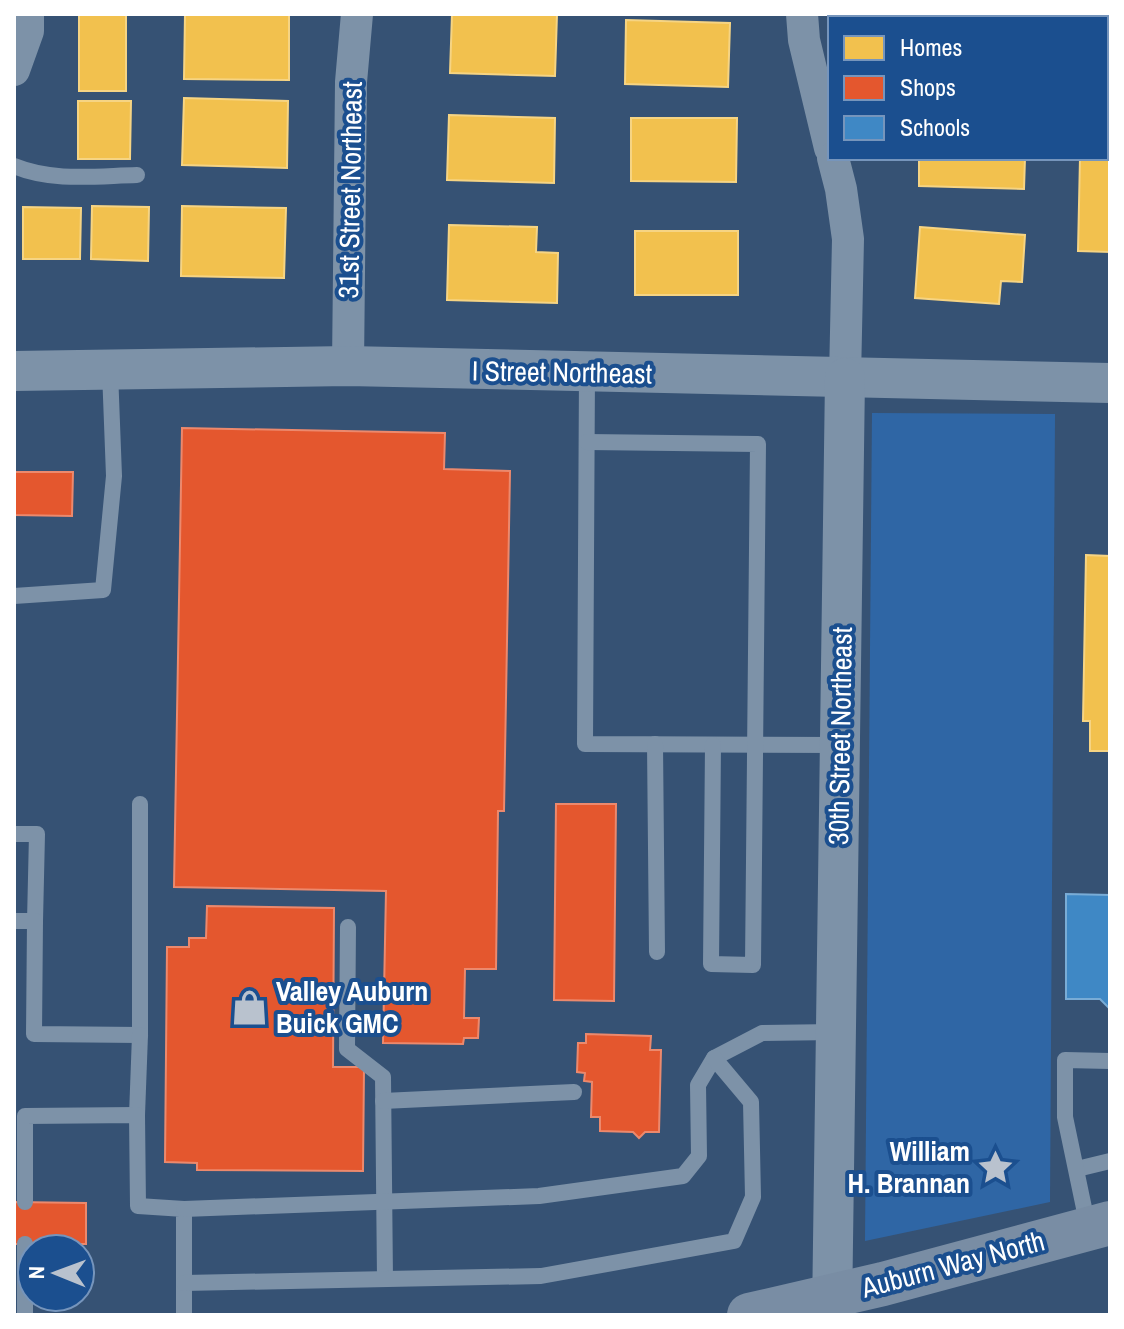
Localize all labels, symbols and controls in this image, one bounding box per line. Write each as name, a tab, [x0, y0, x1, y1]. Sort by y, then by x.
legend	[828, 16, 1108, 160]
text: Homes	[900, 31, 962, 63]
text: Shops	[900, 71, 956, 103]
street label: 31st Street Northeast	[329, 81, 371, 299]
text: Schools	[900, 111, 970, 143]
street label: I Street Northeast	[472, 351, 652, 393]
street label: 30th Street Northeast	[819, 627, 861, 845]
place label: Valley Auburn Buick GMC	[276, 972, 428, 1042]
shop icon: Valley Auburn Buick GMC	[231, 988, 269, 1026]
place label: William H. Brannan	[848, 1132, 970, 1202]
place icon: William H. Brannan	[977, 1148, 1015, 1186]
street label: Auburn Way North	[856, 1221, 1049, 1307]
north arrow	[16, 1233, 96, 1313]
text: N	[21, 1266, 51, 1279]

